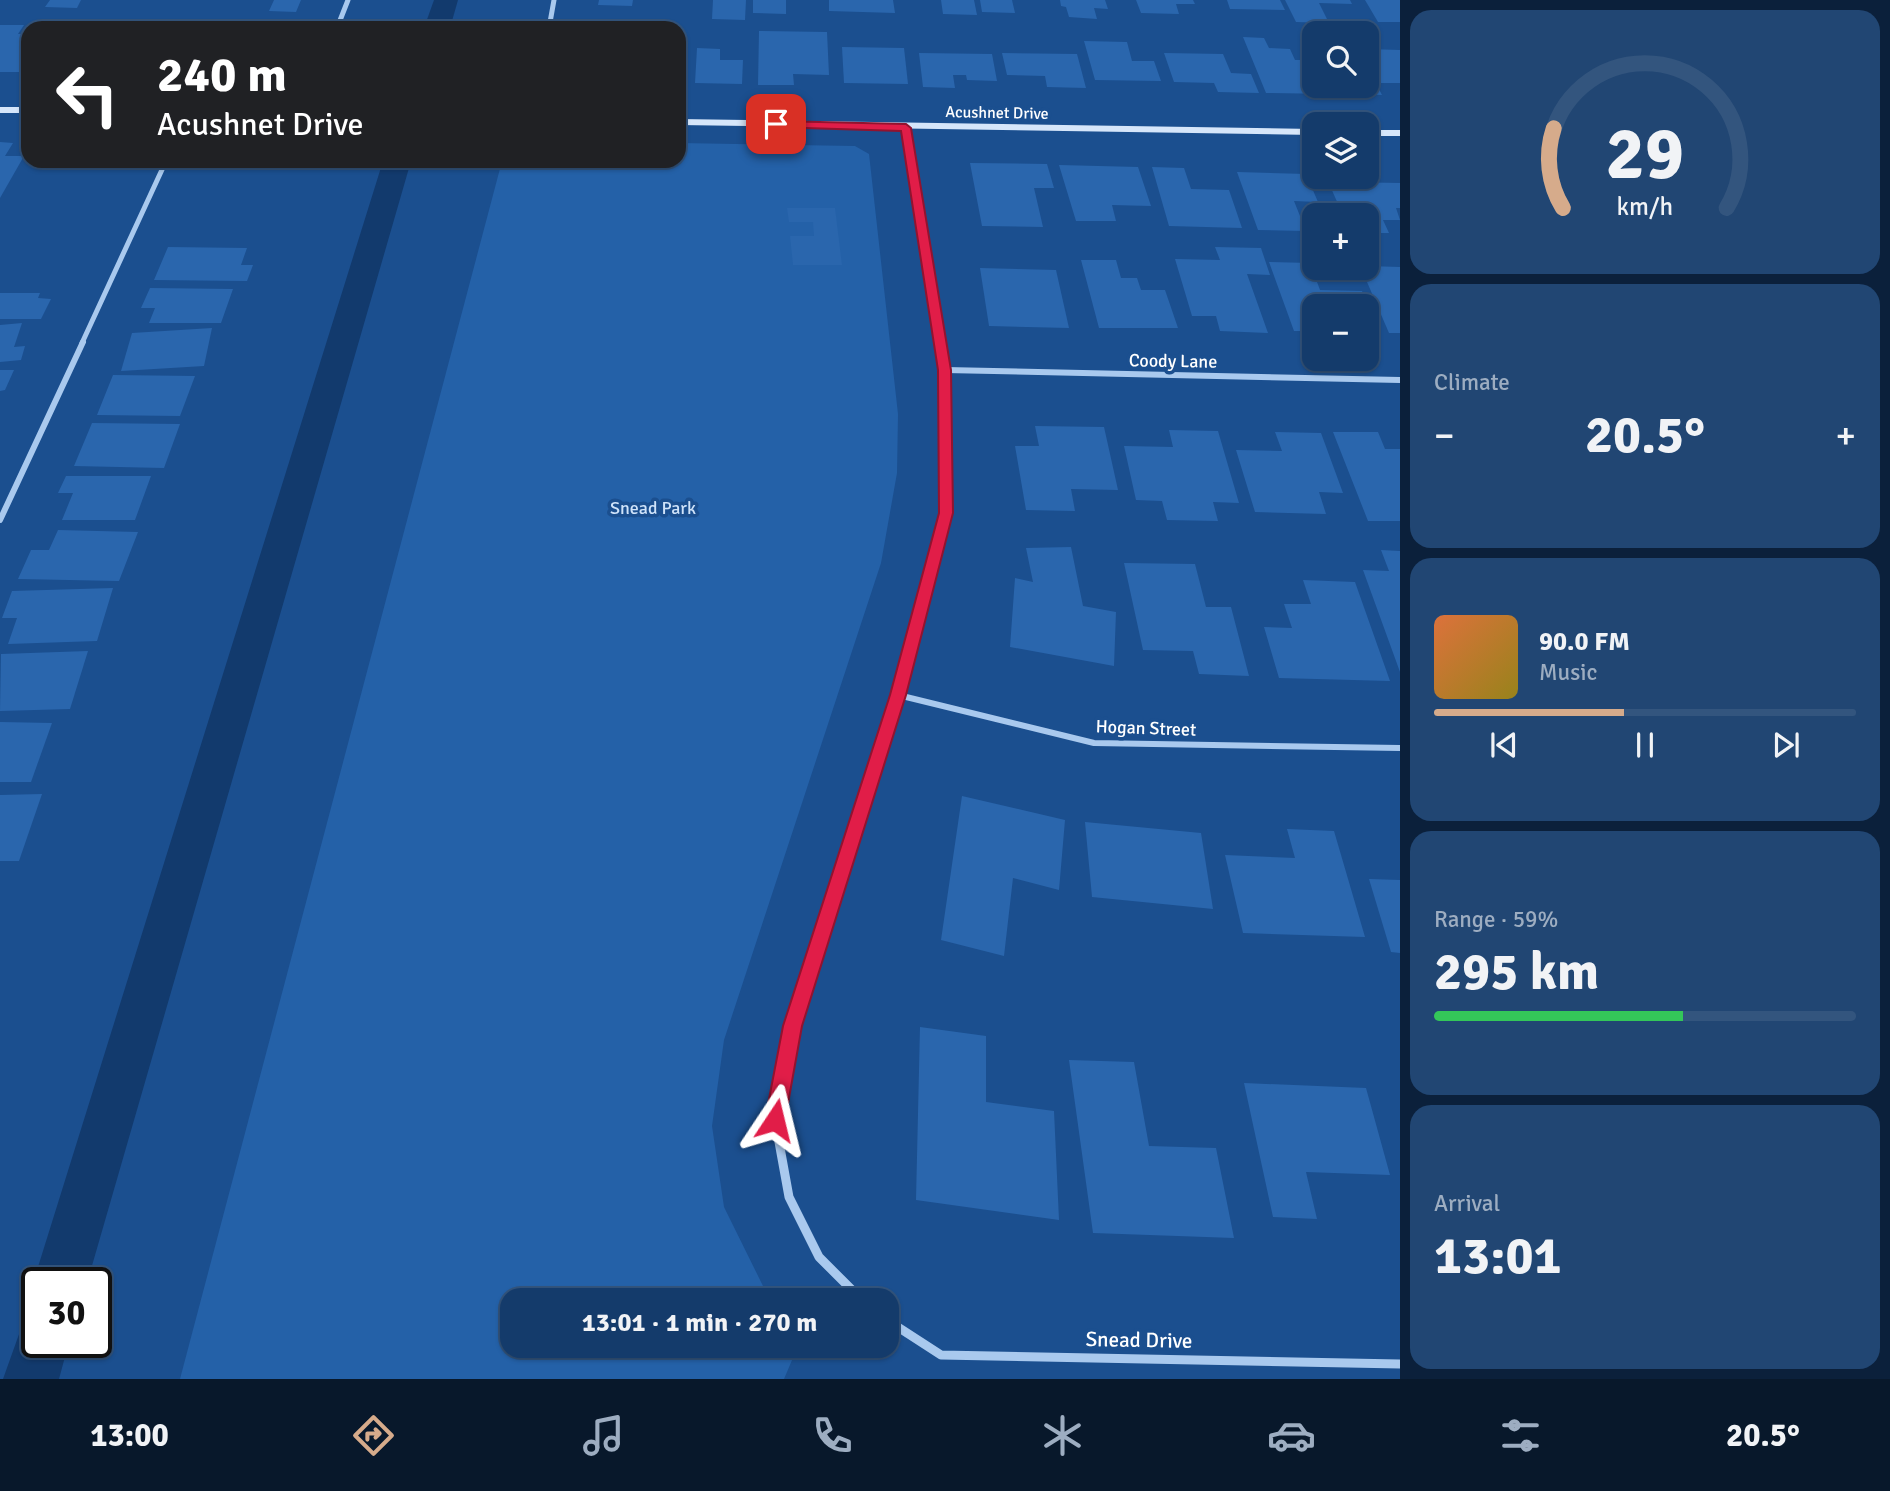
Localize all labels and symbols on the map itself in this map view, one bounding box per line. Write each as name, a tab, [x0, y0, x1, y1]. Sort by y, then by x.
pin	[746, 94, 806, 154]
street label: Acushnet Drive	[945, 102, 1049, 124]
street label: Coody Lane	[1129, 349, 1217, 373]
park label: Snead Park	[610, 497, 696, 519]
street label: Hogan Street	[1095, 715, 1197, 741]
position arrow	[738, 1083, 812, 1157]
speed limit sign: 30	[21, 1267, 112, 1358]
street label: Snead Drive	[1085, 1326, 1193, 1354]

